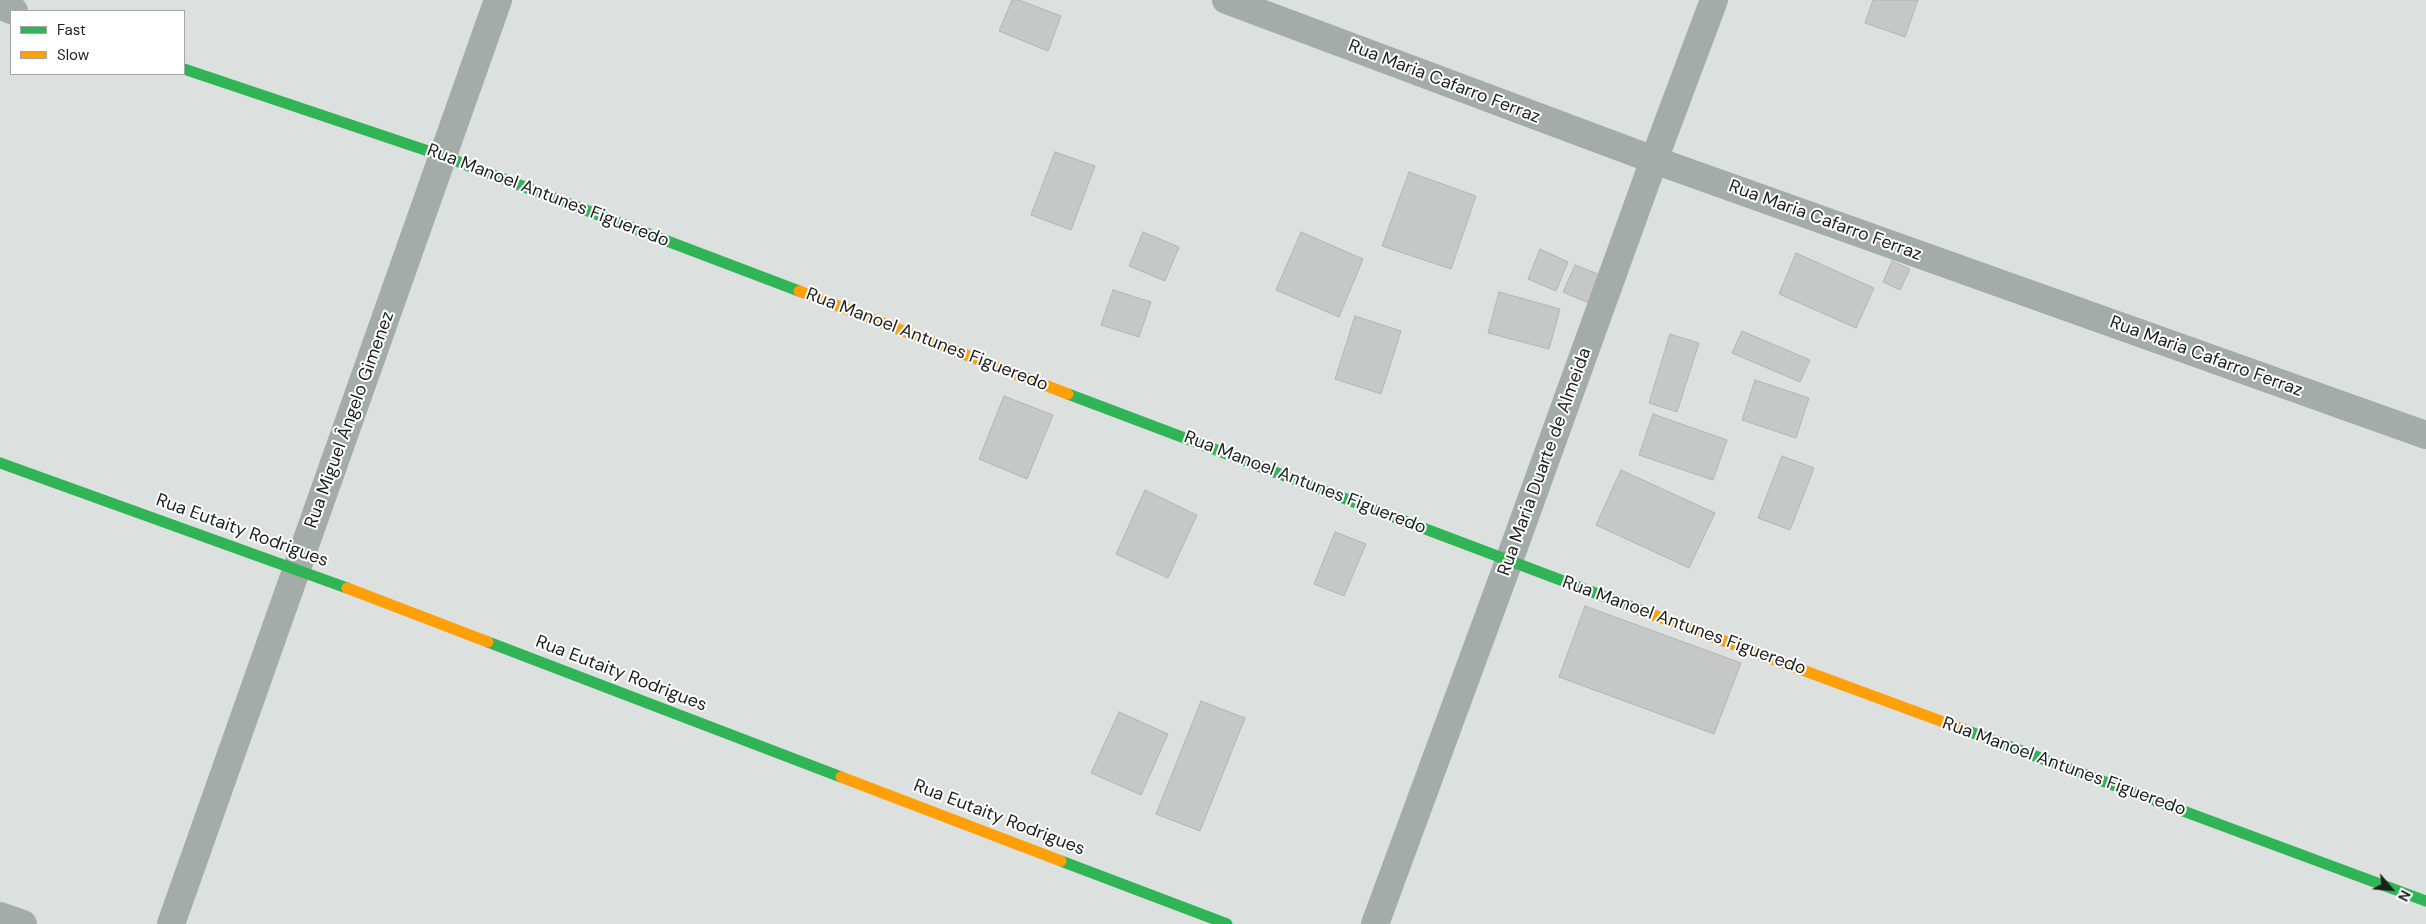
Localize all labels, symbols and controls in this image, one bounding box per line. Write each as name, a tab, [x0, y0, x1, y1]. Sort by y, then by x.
legend	[10, 10, 185, 75]
text: Fast	[57, 20, 86, 40]
street label: Rua Maria Cafarro Ferraz	[1345, 35, 1543, 129]
text: Slow	[57, 45, 89, 65]
street label: Rua Manoel Antunes Figueredo	[424, 140, 672, 252]
street label: Rua Maria Cafarro Ferraz	[1726, 176, 1924, 266]
street label: Rua Manoel Antunes Figueredo	[803, 284, 1051, 396]
street label: Rua Miguel Ângelo Gimenez	[301, 309, 399, 531]
street label: Rua Maria Cafarro Ferraz	[2107, 312, 2305, 402]
street label: Rua Maria Duarte de Almeida	[1494, 345, 1596, 579]
street label: Rua Manoel Antunes Figueredo	[1181, 427, 1429, 539]
street label: Rua Eutaity Rodrigues	[153, 490, 331, 572]
street label: Rua Manoel Antunes Figueredo	[1559, 572, 1809, 680]
street label: Rua Eutaity Rodrigues	[532, 631, 710, 717]
street label: Rua Manoel Antunes Figueredo	[1939, 713, 2189, 821]
street label: Rua Eutaity Rodrigues	[910, 775, 1088, 861]
north arrow	[2366, 864, 2416, 914]
text: N	[2394, 887, 2415, 904]

